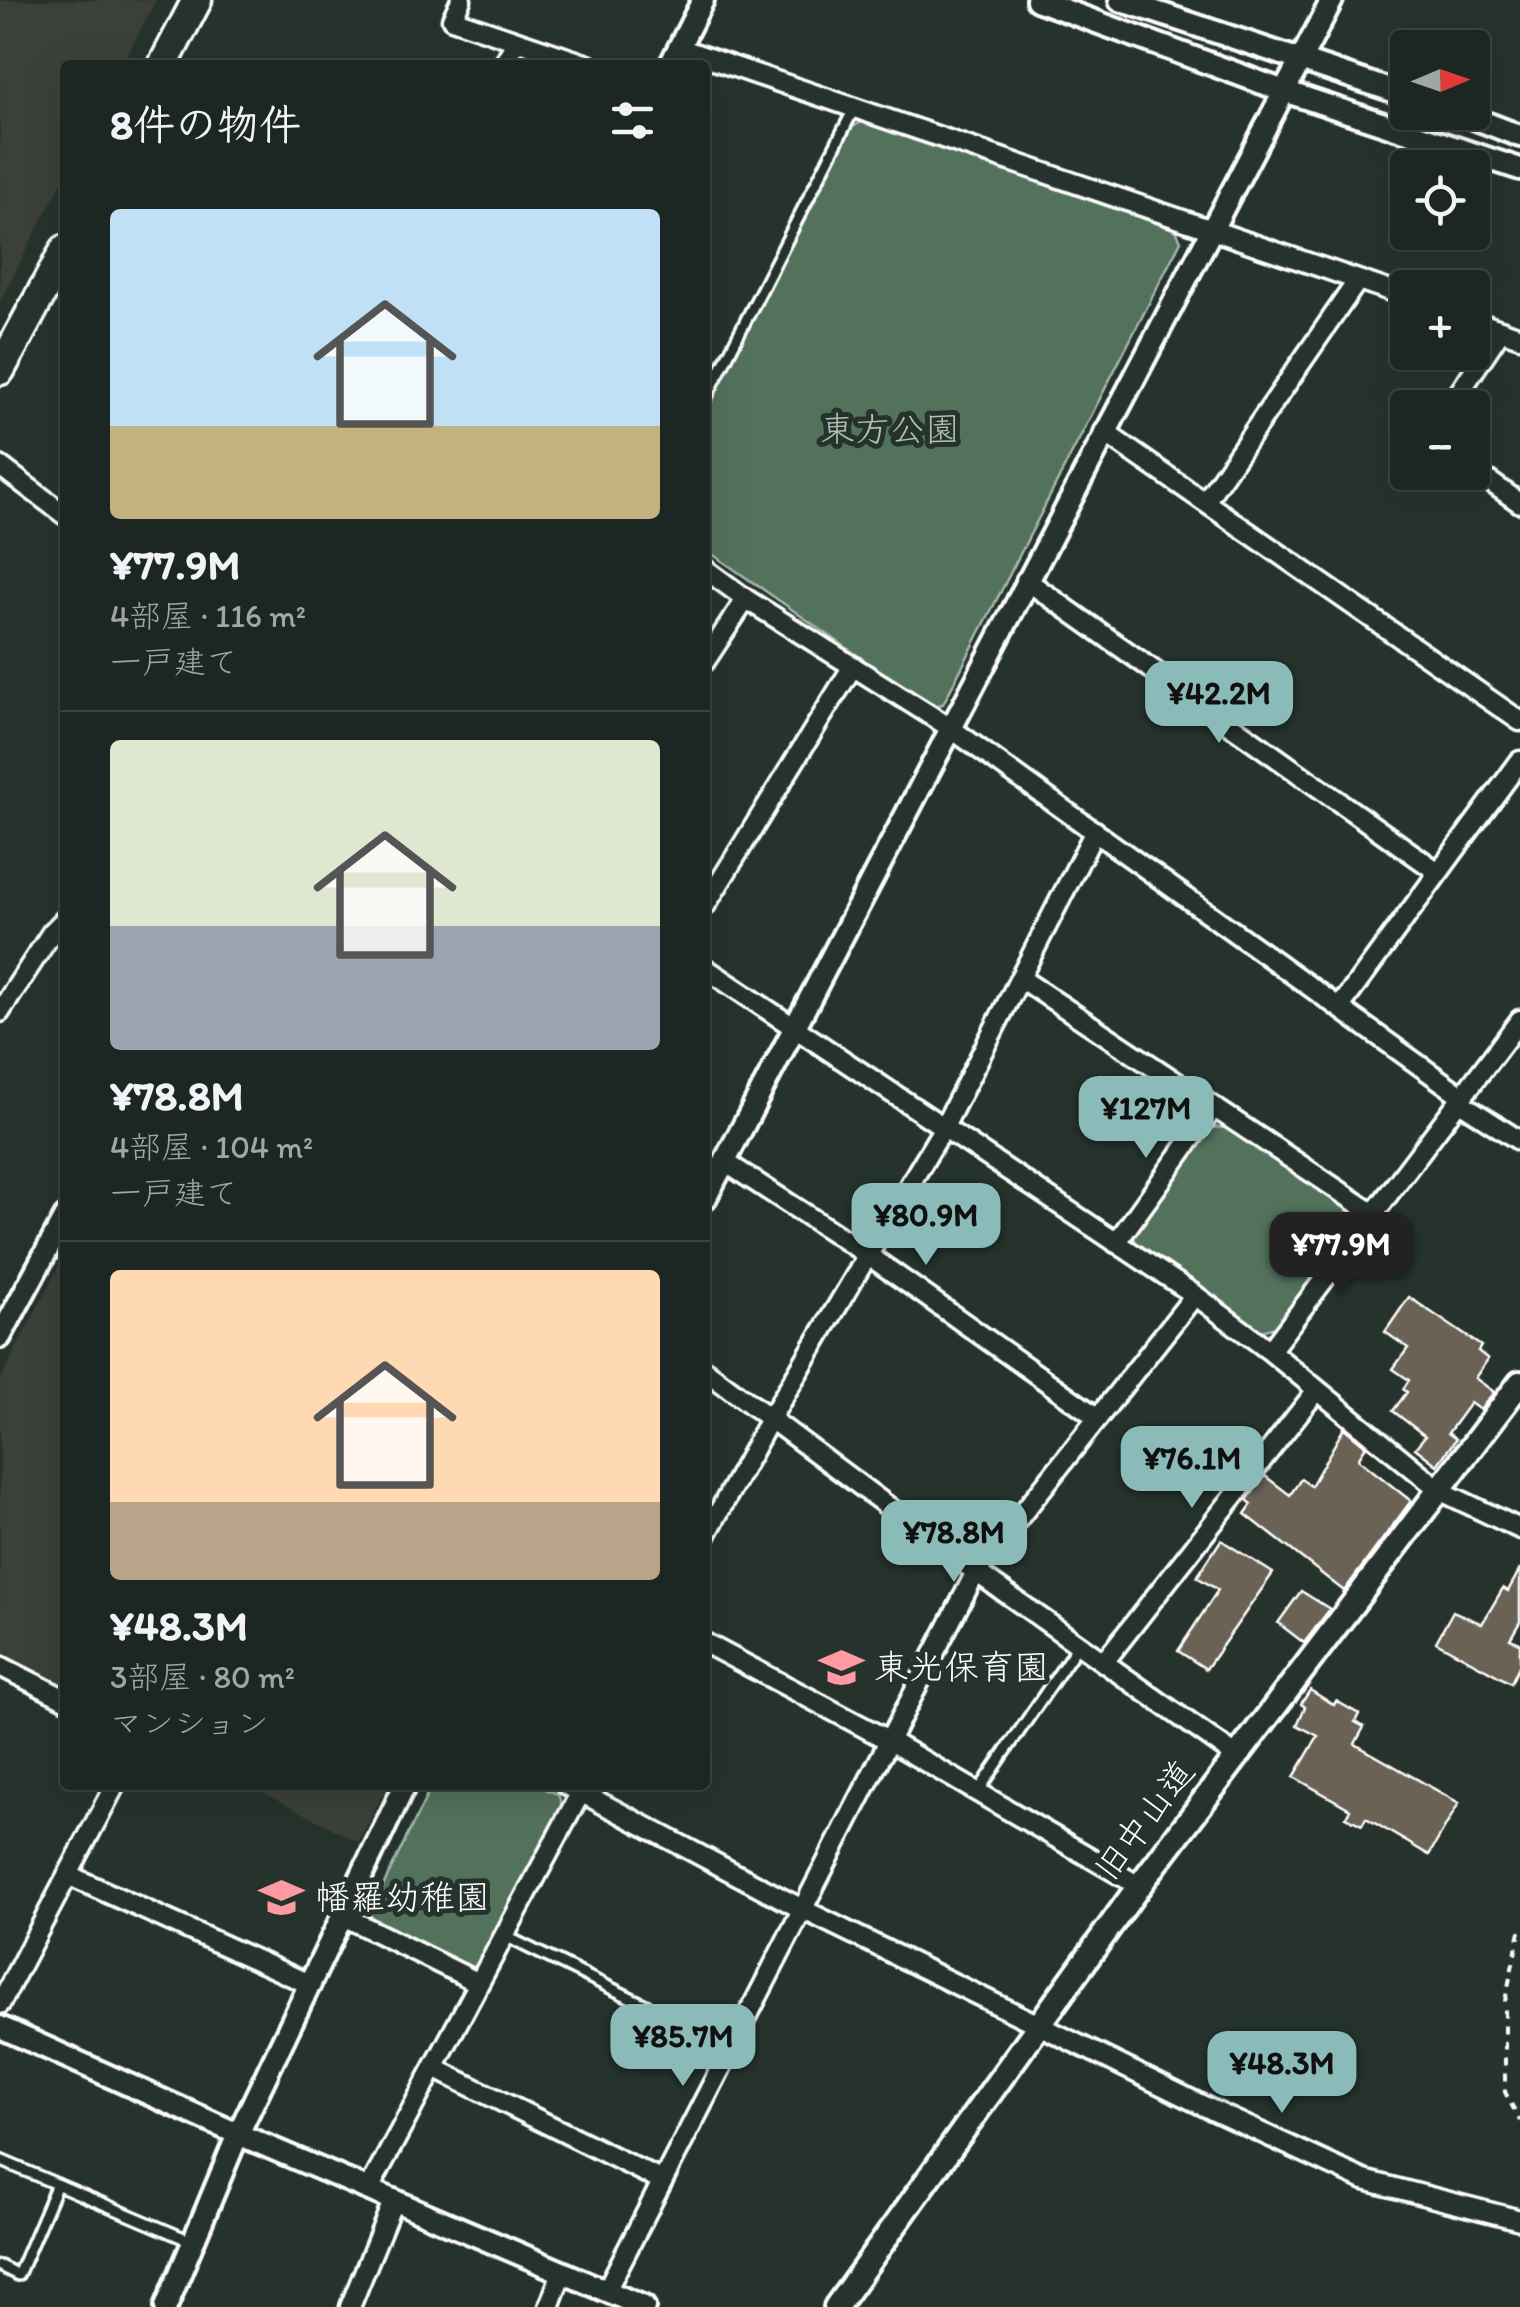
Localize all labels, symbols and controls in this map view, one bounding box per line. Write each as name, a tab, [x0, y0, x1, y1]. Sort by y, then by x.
north arrow	[1390, 30, 1490, 130]
map controls	[1390, 30, 1490, 490]
icon: filters	[605, 93, 660, 148]
text: 8件の物件	[110, 99, 301, 150]
button: locate	[1390, 150, 1490, 250]
button: +	[1390, 270, 1490, 370]
icon: home	[295, 274, 475, 454]
button: −	[1390, 390, 1490, 490]
park label: 東方公園	[820, 408, 960, 450]
text: ¥77.9M	[110, 539, 241, 590]
text: 4部屋 · 116 m²	[110, 597, 306, 635]
text: 一戸建て	[110, 643, 238, 681]
pin: ¥42.2M	[1138, 661, 1300, 746]
text: ¥42.2M	[1167, 674, 1271, 712]
icon: home	[295, 805, 475, 985]
text: ¥78.8M	[110, 1070, 244, 1121]
pin: ¥127M	[1076, 1076, 1216, 1161]
text: ¥127M	[1101, 1089, 1191, 1127]
text: 4部屋 · 104 m²	[110, 1128, 313, 1166]
text: 一戸建て	[110, 1174, 238, 1212]
pin: ¥80.9M	[845, 1183, 1007, 1268]
text: ¥80.9M	[874, 1196, 978, 1234]
pin: ¥77.9M	[1260, 1212, 1422, 1297]
text: ¥77.9M	[1291, 1225, 1391, 1263]
icon: home	[295, 1335, 475, 1515]
pin: ¥76.1M	[1111, 1426, 1273, 1511]
text: ¥76.1M	[1143, 1439, 1241, 1477]
pin: ¥78.8M	[873, 1500, 1035, 1585]
text: ¥78.8M	[903, 1513, 1005, 1551]
text: ¥48.3M	[110, 1600, 248, 1651]
school or university icon: 東光保育園	[817, 1643, 865, 1691]
place label: 東光保育園	[874, 1646, 1049, 1688]
text: 3部屋 · 80 m²	[110, 1658, 295, 1696]
text: マンション	[110, 1704, 269, 1742]
street label: 旧中山道	[1085, 1751, 1203, 1889]
school or university icon: 幡羅幼稚園	[258, 1873, 306, 1921]
place label: 幡羅幼稚園	[315, 1876, 490, 1918]
pin: ¥85.7M	[602, 2004, 764, 2089]
text: ¥85.7M	[632, 2017, 734, 2055]
pin: ¥48.3M	[1201, 2031, 1363, 2116]
text: ¥48.3M	[1229, 2044, 1335, 2082]

